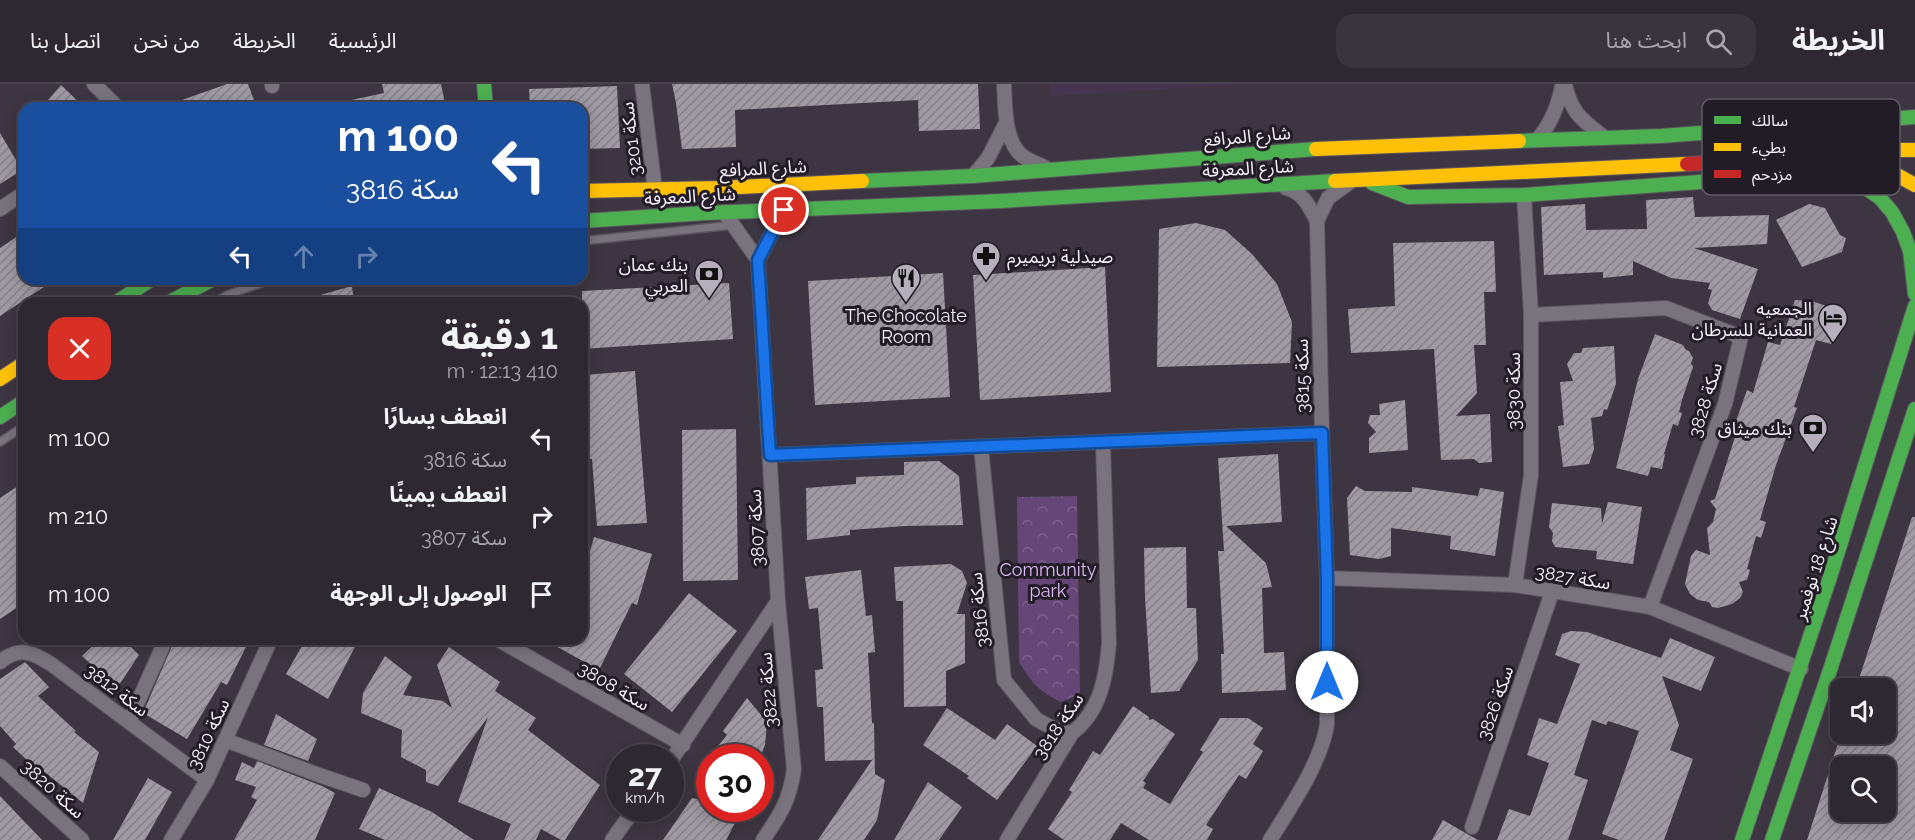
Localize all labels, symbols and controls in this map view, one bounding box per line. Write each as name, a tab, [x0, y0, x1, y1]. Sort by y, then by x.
search box	[1336, 14, 1756, 68]
text: الخريطة	[1792, 24, 1885, 57]
icon: search	[1702, 25, 1735, 58]
text: ابحث هنا	[1606, 27, 1687, 53]
text: اتصل بنا	[30, 28, 101, 53]
text: من نحن	[134, 28, 200, 53]
text: الخريطة	[233, 28, 296, 53]
text: الرئيسية	[329, 28, 396, 53]
legend	[1702, 99, 1900, 195]
street label: سكة 3201	[616, 101, 646, 177]
text: سالك	[1752, 111, 1788, 130]
text: 100 m	[337, 112, 459, 161]
street label: شارع المرافع	[1202, 122, 1292, 154]
icon: left	[480, 126, 558, 204]
text: بطيء	[1752, 138, 1786, 160]
street label: شارع المرافع	[719, 155, 808, 185]
street label: شارع المعرفة	[1202, 155, 1295, 185]
text: مزدحم	[1752, 165, 1792, 187]
text: سكة 3816	[346, 174, 459, 205]
street label: شارع المعرفة	[644, 183, 737, 213]
pin	[758, 184, 809, 235]
icon: arrive	[767, 193, 800, 226]
icon: left	[224, 240, 257, 273]
icon: ahead	[287, 240, 320, 273]
icon: right	[350, 240, 383, 273]
pharmacy icon: صيدلية بريميرم	[970, 240, 1002, 282]
place label: صيدلية بريميرم	[1007, 246, 1113, 271]
place label: بنك عمان العربي	[619, 254, 688, 299]
bank icon: بنك عمان العربي	[693, 258, 725, 300]
restaurant icon: The Chocolate Room	[890, 262, 922, 304]
place label: الجمعيه العمانية للسرطان	[1691, 298, 1812, 341]
hotel icon: الجمعيه العمانية للسرطان	[1817, 302, 1849, 344]
place label: The Chocolate Room	[845, 305, 967, 347]
text: 1 دقيقة	[441, 315, 558, 357]
button: close	[48, 317, 111, 380]
street label: سكة 3815	[1291, 339, 1313, 413]
street label: سكة 3830	[1503, 352, 1524, 430]
text: 410 m · 12:13	[447, 359, 558, 383]
street label: سكة 3828	[1684, 360, 1726, 440]
text: انعطف يسارًا	[384, 403, 507, 429]
bank icon: بنك ميثاق	[1797, 412, 1829, 454]
place label: بنك ميثاق	[1718, 418, 1792, 439]
icon: left	[525, 422, 558, 455]
text: 100 m	[48, 425, 110, 451]
text: سكة 3816	[423, 448, 507, 472]
text: انعطف يمينًا	[389, 481, 507, 507]
street label: سكة 3807	[743, 489, 769, 567]
icon: right	[525, 500, 558, 533]
text: 210 m	[48, 503, 108, 529]
street label: شارع 18 نوفمبر	[1788, 514, 1845, 625]
text: سكة 3807	[421, 526, 507, 550]
park label: Community park	[999, 559, 1097, 601]
street label: سكة 3827	[1534, 561, 1612, 593]
street label: سكة 3816	[965, 571, 993, 649]
icon: arrive	[525, 578, 558, 611]
text: الوصول إلى الوجهة	[330, 580, 507, 606]
text: 100 m	[48, 581, 110, 607]
position arrow	[1295, 650, 1359, 714]
street label: سكة 3822	[754, 651, 782, 729]
street label: سكة 3808	[575, 657, 653, 715]
street label: سكة 3812	[81, 659, 153, 721]
street label: سكة 3826	[1473, 663, 1517, 743]
map controls	[1830, 678, 1896, 822]
button: sound	[1830, 678, 1896, 744]
street label: سكة 3818	[1028, 689, 1088, 763]
street label: سكة 3810	[183, 695, 233, 773]
speed limit sign: 30	[696, 744, 774, 822]
street label: سكة 3820	[17, 755, 89, 823]
button: search	[1830, 756, 1896, 822]
text: 27	[628, 758, 662, 793]
text: km/h	[625, 789, 665, 807]

